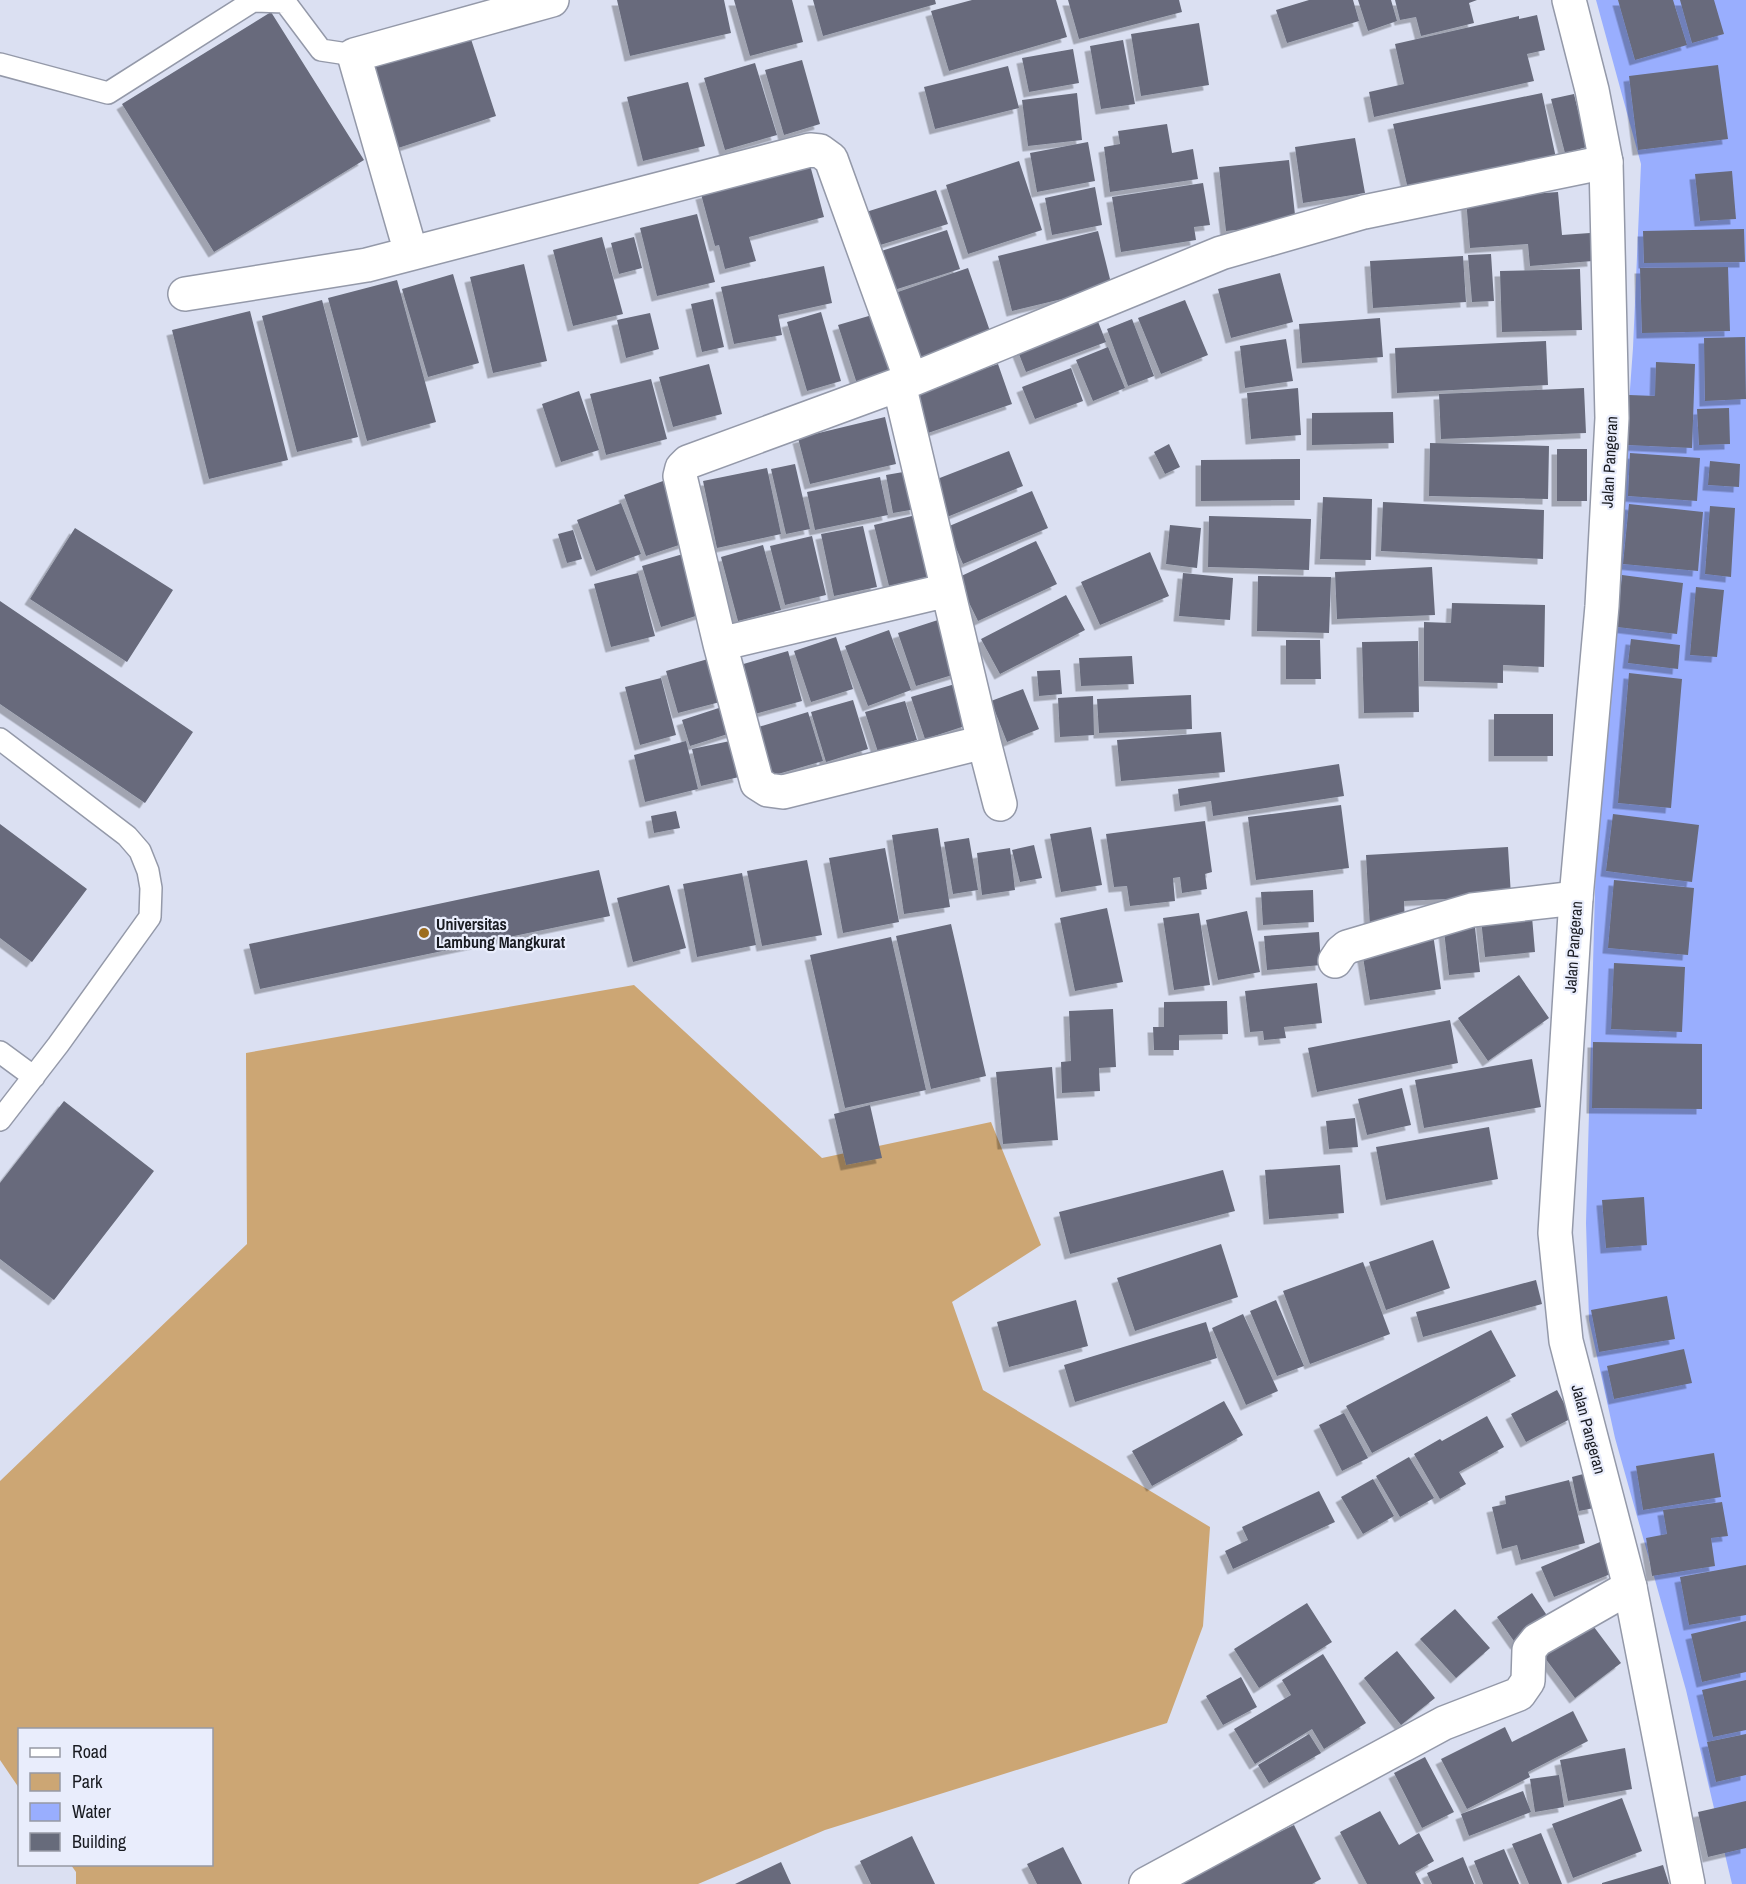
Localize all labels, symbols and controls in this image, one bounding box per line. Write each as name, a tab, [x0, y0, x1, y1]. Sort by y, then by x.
street label: Jalan Pangeran	[1596, 416, 1622, 508]
street label: Jalan Pangeran	[1559, 900, 1587, 994]
place label: Universitas Lambung Mangkurat	[436, 913, 566, 953]
marker: Universitas Lambung Mangkurat	[417, 926, 431, 940]
street label: Jalan Pangeran	[1566, 1382, 1612, 1476]
legend	[18, 1728, 213, 1866]
text: Road	[72, 1739, 107, 1764]
text: Park	[72, 1769, 103, 1794]
text: Water	[72, 1799, 111, 1824]
text: Building	[72, 1829, 127, 1854]

